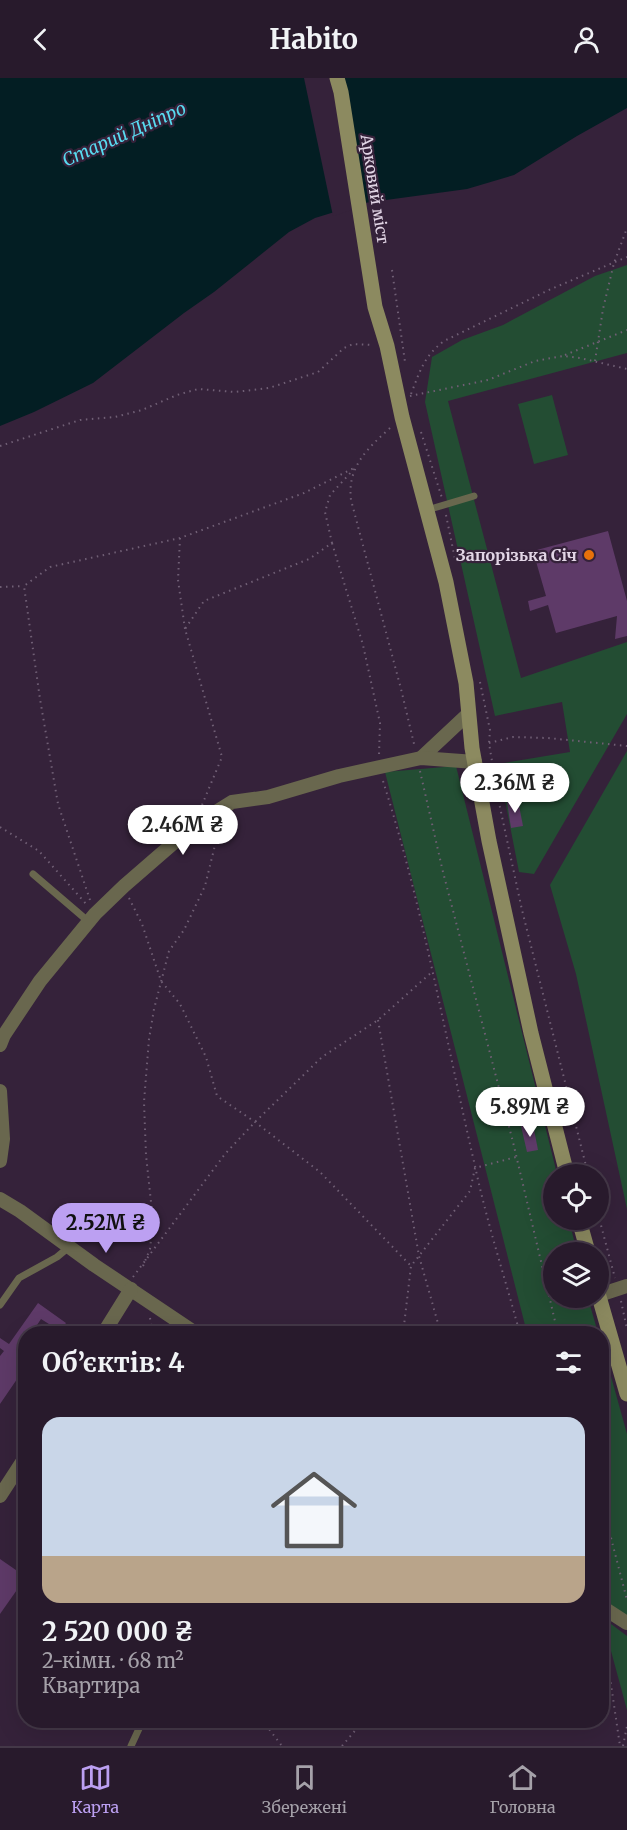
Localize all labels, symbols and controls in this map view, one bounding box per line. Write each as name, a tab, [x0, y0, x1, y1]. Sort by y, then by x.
text: Habito	[269, 22, 358, 56]
icon: back	[24, 23, 57, 56]
icon: person	[570, 23, 603, 56]
water label: Старий Дніпро	[58, 96, 190, 172]
street label: Арковий міст	[356, 132, 394, 246]
place label: Запорізька Січ	[456, 545, 577, 565]
marker: Запорізька Січ	[582, 548, 596, 562]
pin: 2.36M ₴	[460, 763, 570, 814]
text: 2.36M ₴	[474, 770, 556, 795]
pin: 2.46M ₴	[128, 805, 238, 856]
text: 2.46M ₴	[142, 812, 224, 837]
pin: 5.89M ₴	[475, 1087, 585, 1138]
text: 5.89M ₴	[490, 1094, 570, 1119]
map controls	[543, 1164, 609, 1308]
button: locate	[543, 1164, 609, 1230]
pin: 2.52M ₴	[51, 1203, 161, 1254]
text: 2.52M ₴	[66, 1210, 146, 1235]
button: layers	[543, 1242, 609, 1308]
text: Об’єктів: 4	[42, 1346, 185, 1379]
icon: filters	[552, 1346, 585, 1379]
icon: home	[260, 1456, 368, 1564]
text: 2 520 000 ₴	[42, 1615, 194, 1648]
text: 2-кімн. · 68 m²	[42, 1648, 184, 1673]
text: Квартира	[42, 1673, 140, 1698]
tab: Карта	[71, 1761, 119, 1817]
tab: Збережені	[262, 1761, 347, 1817]
tab: Головна	[490, 1761, 556, 1817]

